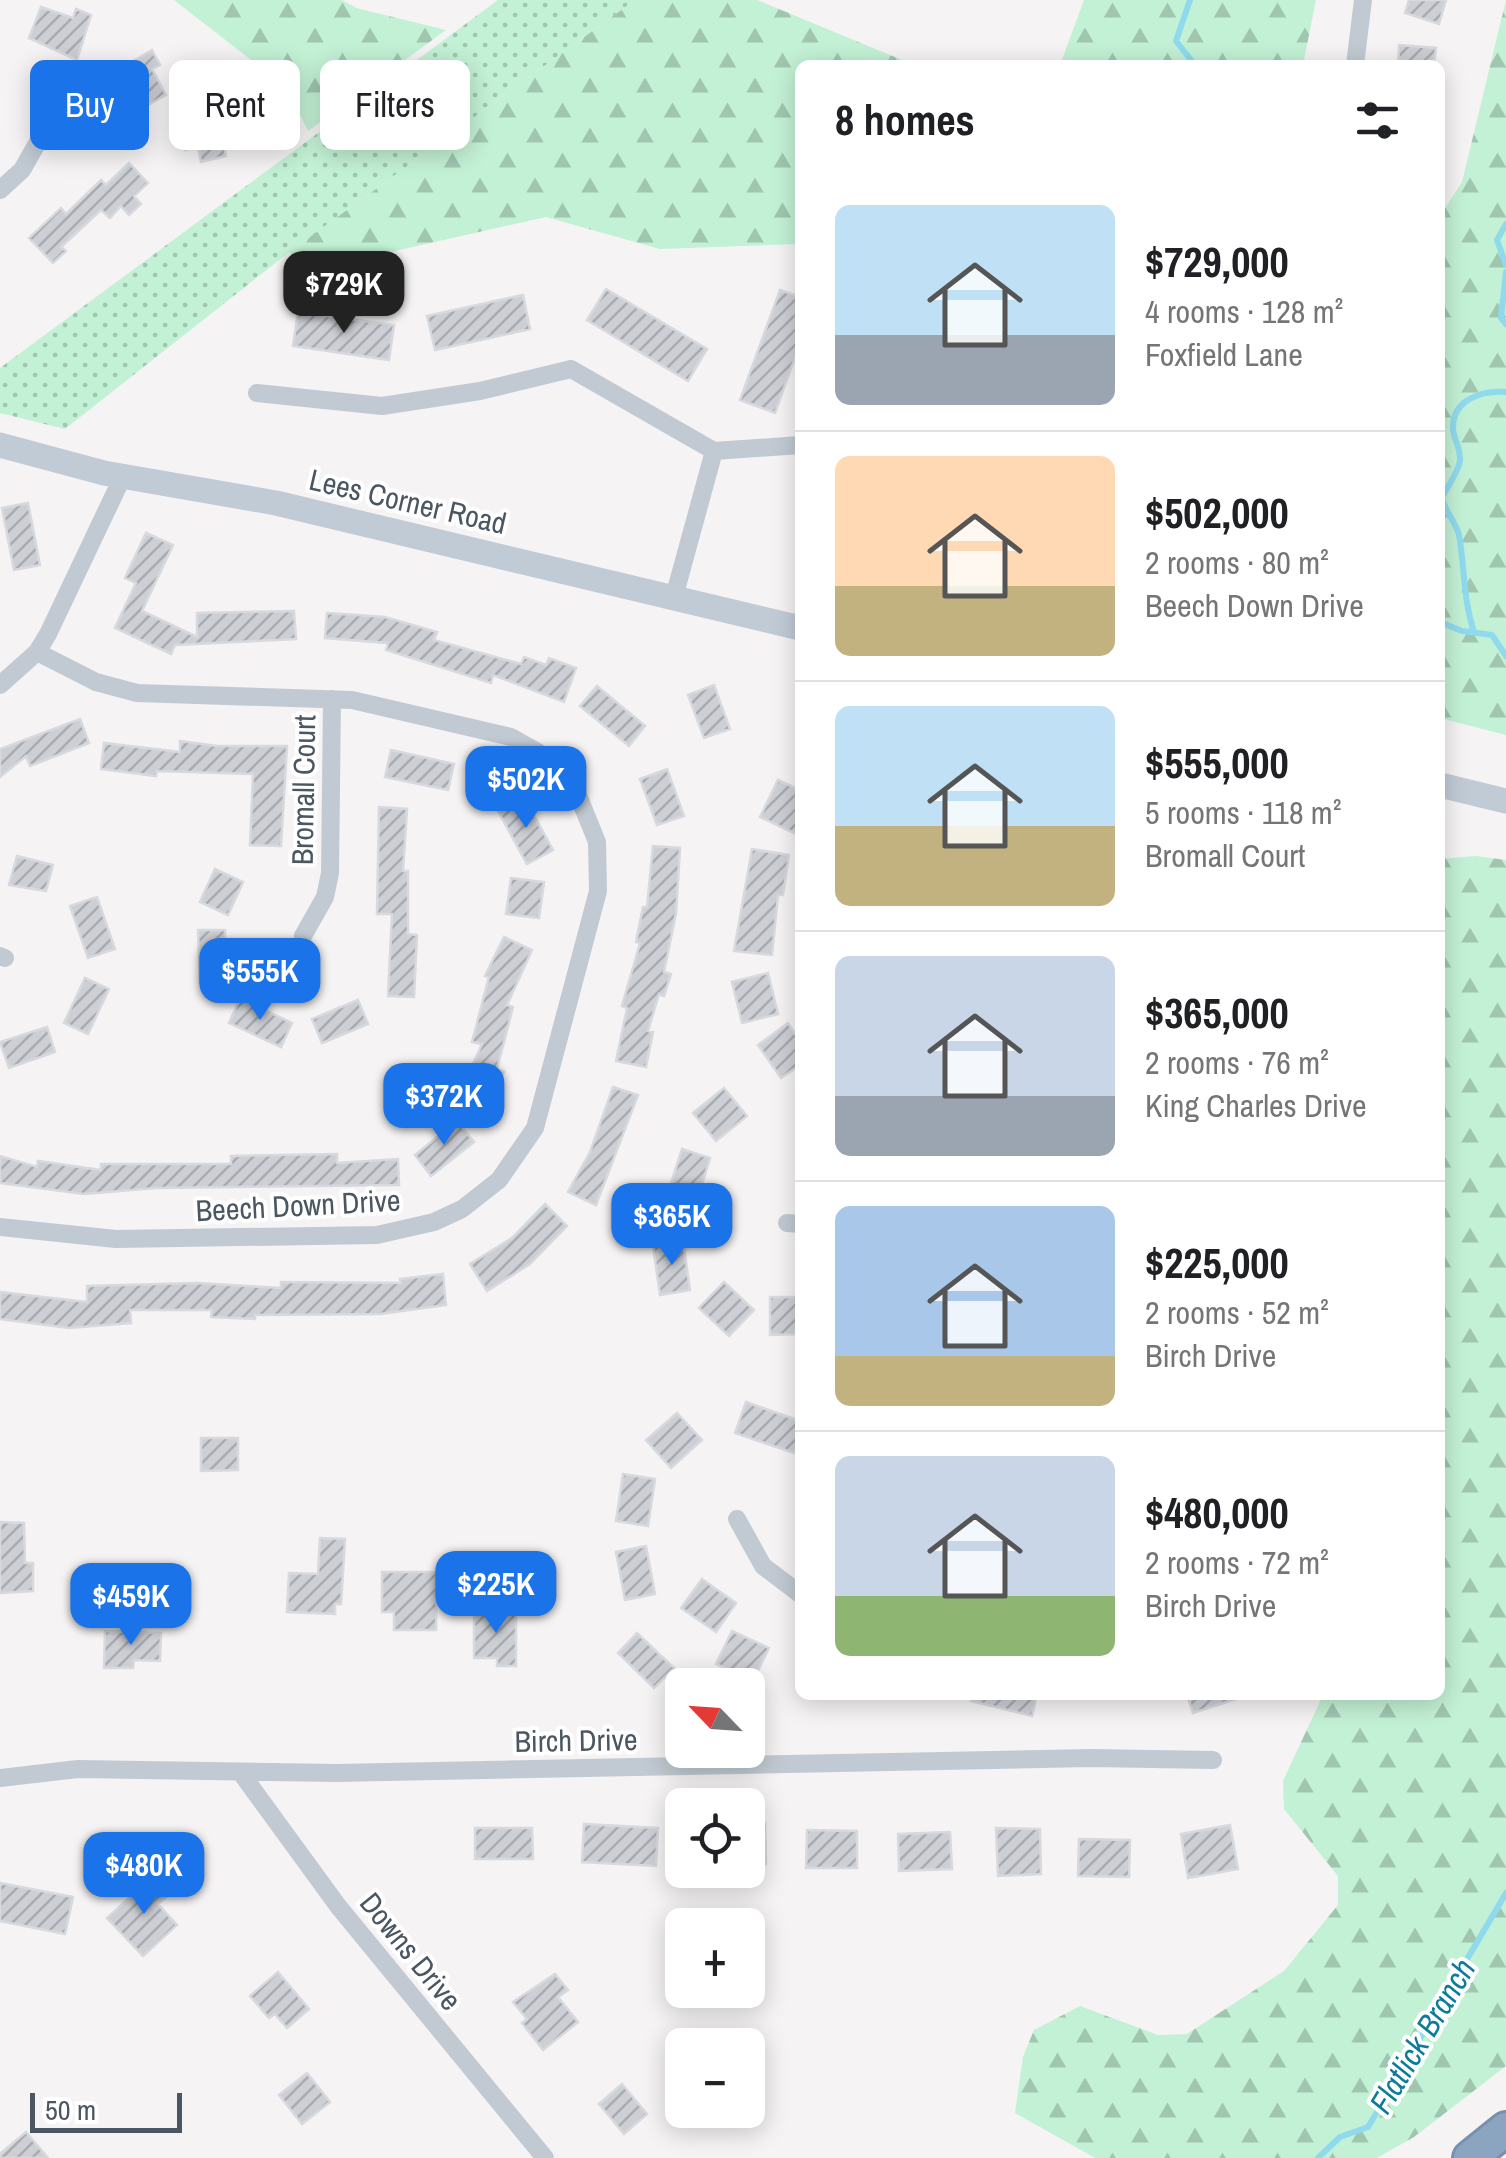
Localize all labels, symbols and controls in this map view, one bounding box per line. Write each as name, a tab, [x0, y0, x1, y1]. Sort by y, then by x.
chip: Buy	[30, 60, 149, 150]
chip: Rent	[169, 60, 300, 150]
chip: Filters	[320, 60, 470, 150]
text: 8 homes	[835, 92, 975, 148]
icon: filters	[1350, 93, 1405, 148]
text: $729,000	[1145, 234, 1289, 290]
icon: home	[915, 245, 1035, 365]
pin: $729K	[274, 251, 414, 336]
text: $729K	[305, 262, 383, 305]
text: 4 rooms · 128 m²	[1145, 290, 1343, 333]
text: Foxfield Lane	[1145, 333, 1303, 376]
street label: Lees Corner Road	[306, 459, 510, 543]
text: $502,000	[1145, 485, 1289, 541]
icon: home	[915, 496, 1035, 616]
text: 2 rooms · 80 m²	[1145, 541, 1329, 584]
text: Beech Down Drive	[1145, 584, 1364, 627]
street label: Bromall Court	[282, 714, 324, 866]
text: $555,000	[1145, 735, 1289, 791]
pin: $502K	[456, 746, 596, 831]
icon: home	[915, 746, 1035, 866]
text: $502K	[487, 757, 565, 800]
text: 5 rooms · 118 m²	[1145, 791, 1341, 834]
text: Bromall Court	[1145, 834, 1305, 877]
pin: $555K	[190, 938, 330, 1023]
text: $555K	[221, 949, 299, 992]
text: $365,000	[1145, 985, 1289, 1041]
icon: home	[915, 996, 1035, 1116]
text: 2 rooms · 76 m²	[1145, 1041, 1329, 1084]
pin: $372K	[374, 1063, 514, 1148]
text: $372K	[405, 1074, 483, 1117]
text: King Charles Drive	[1145, 1084, 1367, 1127]
street label: Beech Down Drive	[195, 1180, 401, 1230]
pin: $365K	[602, 1183, 742, 1268]
text: $365K	[633, 1194, 711, 1237]
text: $225,000	[1145, 1235, 1289, 1291]
icon: home	[915, 1246, 1035, 1366]
text: 2 rooms · 52 m²	[1145, 1291, 1329, 1334]
text: Birch Drive	[1145, 1334, 1276, 1377]
text: $480,000	[1145, 1485, 1289, 1541]
icon: home	[915, 1496, 1035, 1616]
text: 2 rooms · 72 m²	[1145, 1541, 1329, 1584]
pin: $225K	[426, 1551, 566, 1636]
text: $225K	[457, 1562, 535, 1605]
pin: $459K	[61, 1563, 201, 1648]
text: $459K	[92, 1574, 170, 1617]
text: Birch Drive	[1145, 1584, 1276, 1627]
north arrow	[665, 1668, 765, 1768]
map controls	[665, 1668, 765, 2128]
street label: Birch Drive	[514, 1719, 638, 1761]
button: locate	[665, 1788, 765, 1888]
pin: $480K	[74, 1832, 214, 1917]
text: $480K	[105, 1843, 183, 1886]
street label: Downs Drive	[351, 1884, 471, 2018]
button: +	[665, 1908, 765, 2008]
water label: Flatlick Branch	[1359, 1951, 1485, 2121]
button: −	[665, 2028, 765, 2128]
scale bar	[30, 2088, 182, 2132]
text: 50 m	[45, 2091, 96, 2129]

